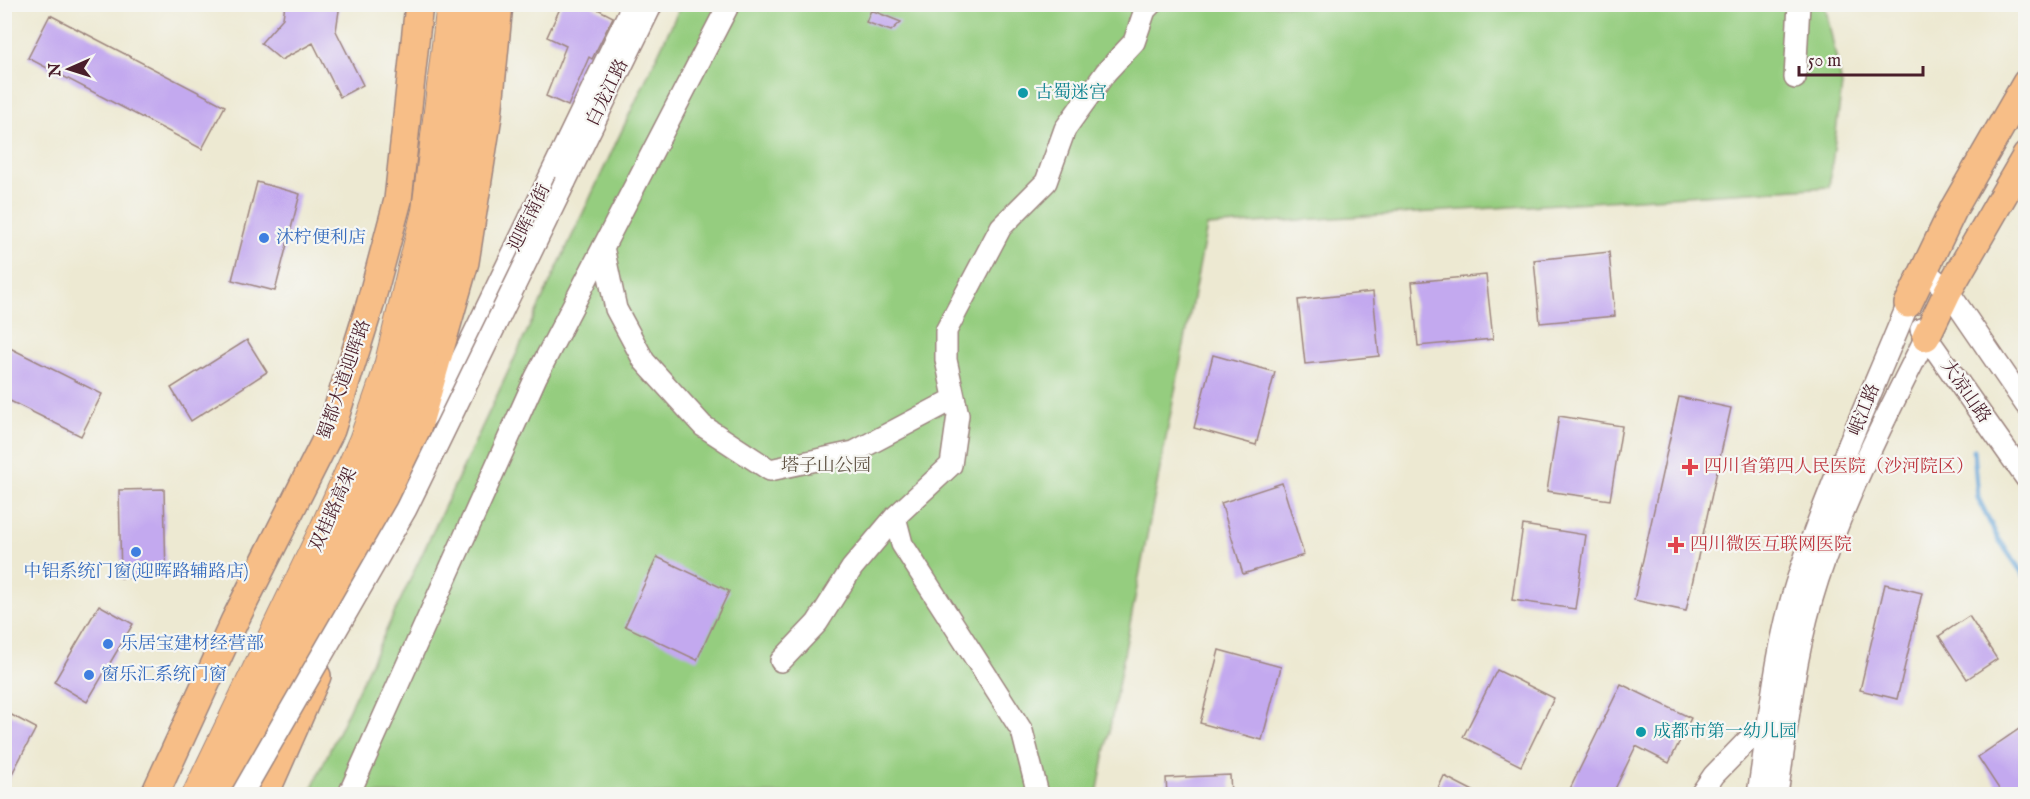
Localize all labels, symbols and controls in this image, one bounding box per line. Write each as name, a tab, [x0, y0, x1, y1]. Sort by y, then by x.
north arrow	[39, 39, 99, 99]
scale bar	[1799, 39, 1924, 77]
text: 50 m	[1808, 50, 1841, 73]
street label: 白龙江路	[582, 56, 634, 130]
text: N	[46, 62, 66, 78]
place label: 古蜀迷宫	[1035, 82, 1107, 105]
marker: 古蜀迷宫	[1016, 86, 1030, 100]
street label: 迎晖南街	[504, 181, 556, 255]
place label: 沐柠便利店	[276, 227, 366, 250]
marker: 沐柠便利店	[257, 231, 271, 245]
street label: 蜀都大道迎晖路	[314, 317, 376, 443]
street label: 大凉山路	[1935, 356, 1995, 428]
street label: 岷江路	[1844, 381, 1886, 439]
park label: 塔子山公园	[781, 455, 871, 478]
place label: 四川省第四人民医院（沙河院区）	[1704, 456, 1974, 479]
marker: 四川省第四人民医院（沙河院区）	[1681, 458, 1699, 476]
street label: 双桂路高架	[305, 464, 363, 556]
place label: 四川微医互联网医院	[1690, 534, 1852, 557]
marker: 四川微医互联网医院	[1667, 536, 1685, 554]
marker: 中铝系统门窗(迎晖路辅路店)	[129, 545, 143, 559]
place label: 中铝系统门窗(迎晖路辅路店)	[23, 561, 249, 584]
place label: 乐居宝建材经营部	[120, 633, 264, 656]
marker: 乐居宝建材经营部	[101, 637, 115, 651]
place label: 窗乐汇系统门窗	[101, 664, 227, 687]
marker: 窗乐汇系统门窗	[82, 668, 96, 682]
place label: 成都市第一幼儿园	[1653, 721, 1797, 744]
marker: 成都市第一幼儿园	[1634, 725, 1648, 739]

